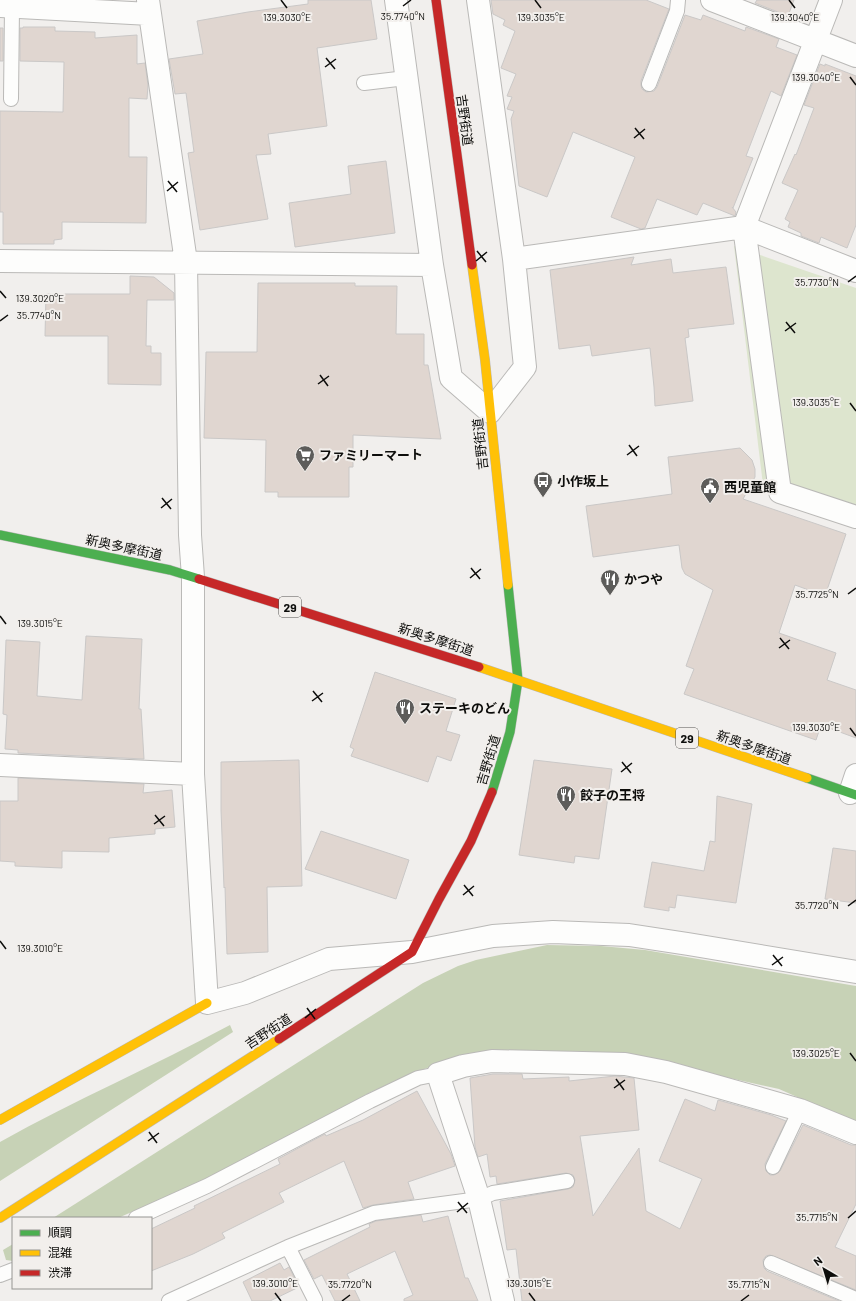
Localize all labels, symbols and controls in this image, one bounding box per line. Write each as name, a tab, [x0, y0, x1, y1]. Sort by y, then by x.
text: 35.7740°N	[381, 10, 425, 22]
text: 139.3030°E	[263, 11, 311, 23]
text: 139.3035°E	[517, 11, 565, 23]
text: 139.3040°E	[771, 11, 819, 23]
text: 139.3040°E	[792, 71, 840, 83]
street label: 吉野街道	[453, 93, 477, 147]
text: 35.7730°N	[795, 276, 839, 288]
text: 139.3020°E	[16, 292, 64, 304]
text: 35.7740°N	[17, 309, 61, 321]
text: 139.3035°E	[792, 396, 840, 408]
street label: 吉野街道	[469, 417, 491, 471]
supermarket icon: ファミリーマート	[294, 444, 316, 472]
place label: ファミリーマート	[319, 447, 423, 463]
bus stop icon: 小作坂上	[532, 470, 554, 498]
place label: 小作坂上	[557, 473, 609, 489]
public building icon: 西児童館	[699, 476, 721, 504]
place label: 西児童館	[724, 479, 776, 495]
street label: 新奥多摩街道	[84, 531, 164, 563]
restaurant icon: かつや	[599, 568, 621, 596]
place label: かつや	[624, 571, 663, 587]
text: 35.7725°N	[795, 588, 839, 600]
road number: 29	[279, 597, 301, 617]
text: 139.3015°E	[17, 617, 63, 629]
street label: 新奥多摩街道	[396, 619, 476, 659]
restaurant icon: ステーキのどん	[394, 697, 416, 725]
place label: ステーキのどん	[419, 700, 510, 716]
text: 139.3030°E	[792, 721, 840, 733]
street label: 新奥多摩街道	[715, 727, 793, 767]
road number: 29	[676, 728, 698, 748]
street label: 吉野街道	[473, 733, 503, 787]
restaurant icon: 餃子の王将	[555, 784, 577, 812]
place label: 餃子の王将	[580, 787, 645, 803]
text: 35.7720°N	[795, 899, 839, 911]
text: 139.3010°E	[17, 942, 63, 954]
street label: 吉野街道	[242, 1010, 294, 1052]
text: 139.3025°E	[792, 1047, 840, 1059]
text: 35.7715°N	[796, 1211, 838, 1223]
legend	[12, 1217, 152, 1289]
text: 順調	[48, 1225, 72, 1239]
text: 混雑	[48, 1245, 72, 1259]
north arrow	[804, 1249, 844, 1289]
text: N	[811, 1253, 824, 1268]
text: 渋滞	[48, 1265, 72, 1279]
text: 139.3010°E	[252, 1277, 298, 1289]
text: 139.3015°E	[506, 1277, 552, 1289]
text: 35.7720°N	[328, 1278, 372, 1290]
text: 35.7715°N	[728, 1278, 770, 1290]

